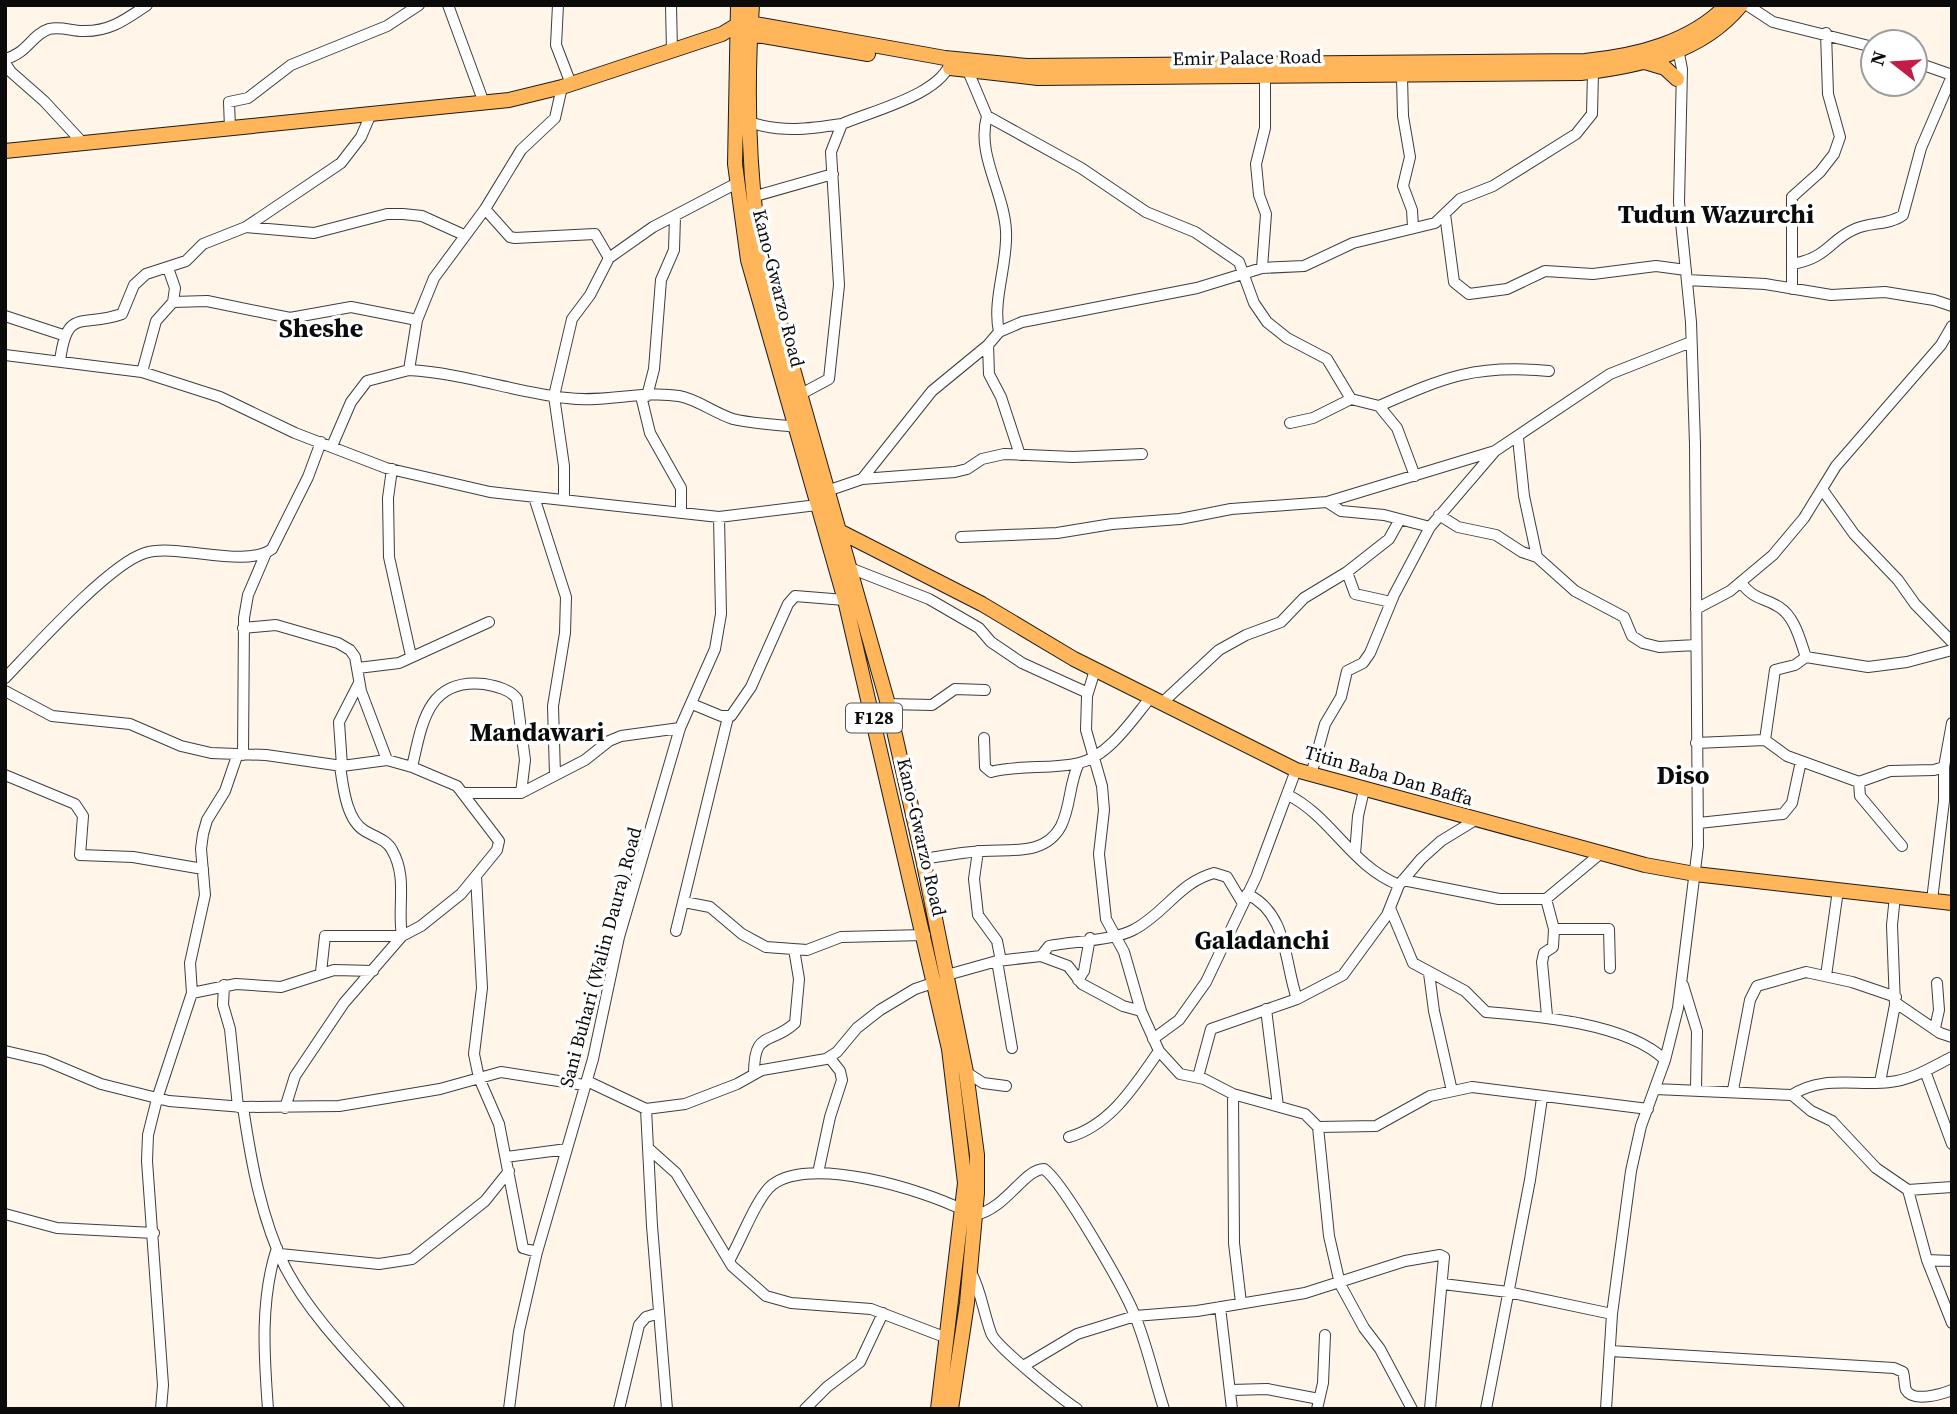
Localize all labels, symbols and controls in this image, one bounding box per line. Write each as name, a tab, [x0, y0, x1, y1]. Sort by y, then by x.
north arrow	[1859, 28, 1929, 98]
street label: Emir Palace Road	[1172, 43, 1322, 71]
text: N	[1863, 47, 1892, 68]
district label: Tudun Wazurchi	[1618, 196, 1814, 232]
street label: Kano-Gwarzo Road	[747, 206, 811, 370]
district label: Sheshe	[279, 310, 363, 346]
road number: F128	[846, 704, 902, 732]
district label: Mandawari	[470, 714, 604, 750]
street label: Titin Baba Dan Baffa	[1302, 738, 1477, 812]
street label: Kano-Gwarzo Road	[891, 755, 953, 919]
district label: Diso	[1656, 757, 1710, 793]
street label: Sani Buhari (Walin Daura) Road	[553, 824, 647, 1090]
district label: Galadanchi	[1194, 922, 1330, 958]

